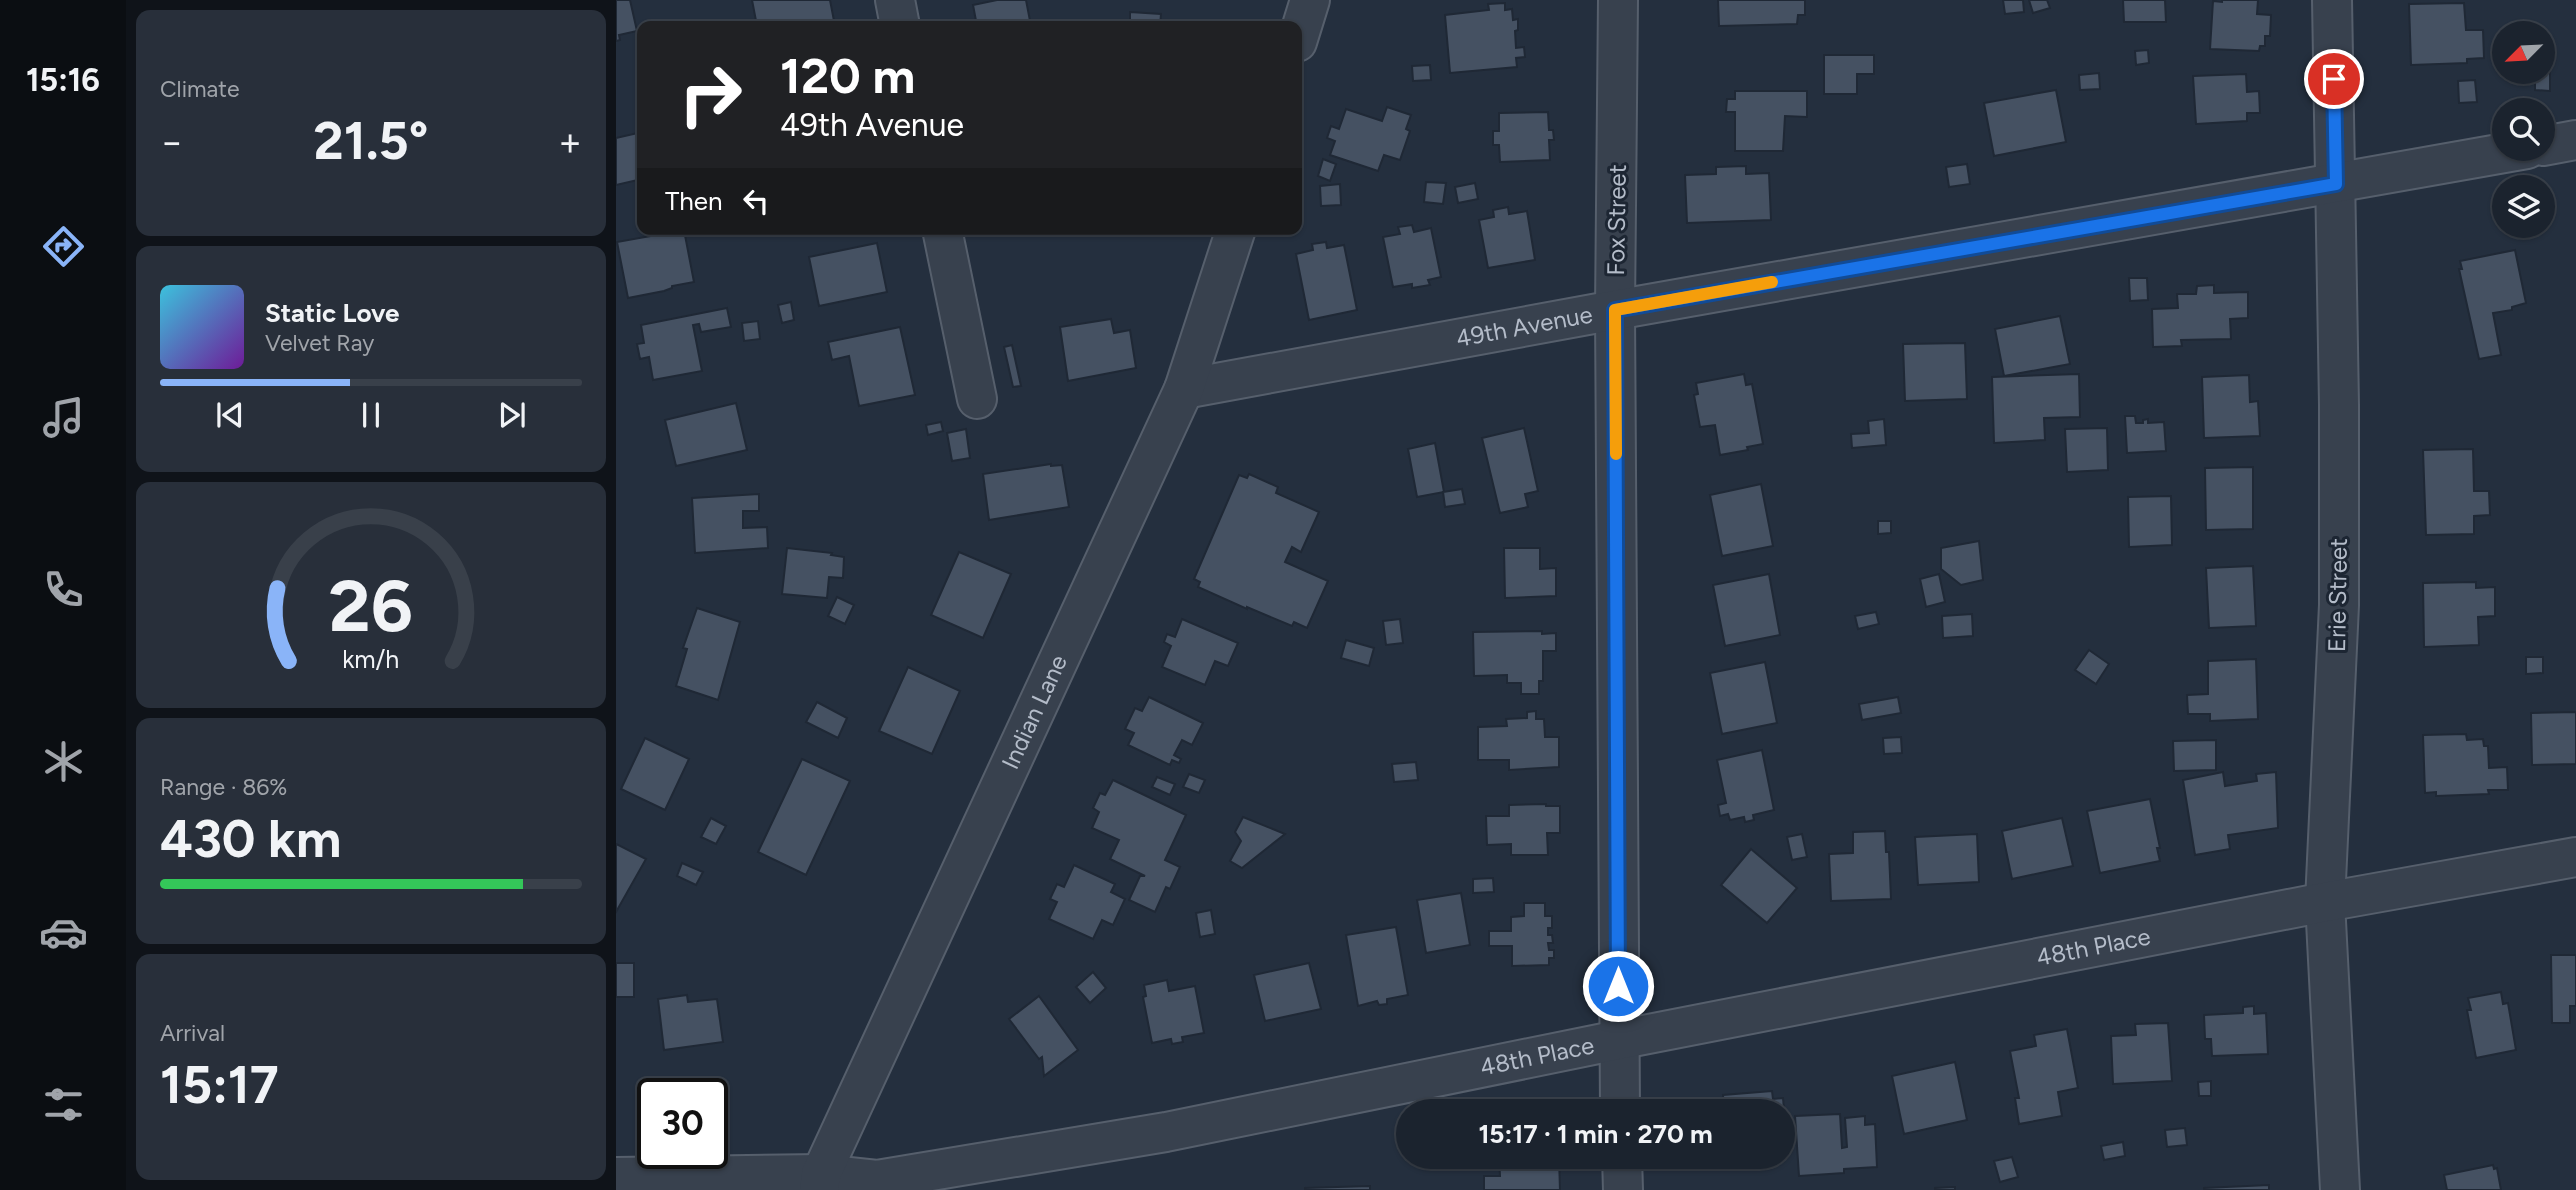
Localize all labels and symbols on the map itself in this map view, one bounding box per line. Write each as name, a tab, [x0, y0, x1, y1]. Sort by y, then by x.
north arrow	[2492, 21, 2555, 84]
pin	[2304, 49, 2364, 109]
street label: Fox Street	[1601, 164, 1632, 276]
street label: 49th Avenue	[1454, 299, 1595, 353]
street label: Erie Street	[2322, 538, 2353, 652]
street label: Indian Lane	[995, 650, 1073, 774]
street label: 48th Place	[2034, 921, 2153, 972]
position arrow	[1581, 949, 1655, 1023]
street label: 48th Place	[1477, 1030, 1597, 1082]
speed limit sign: 30	[637, 1078, 728, 1169]

